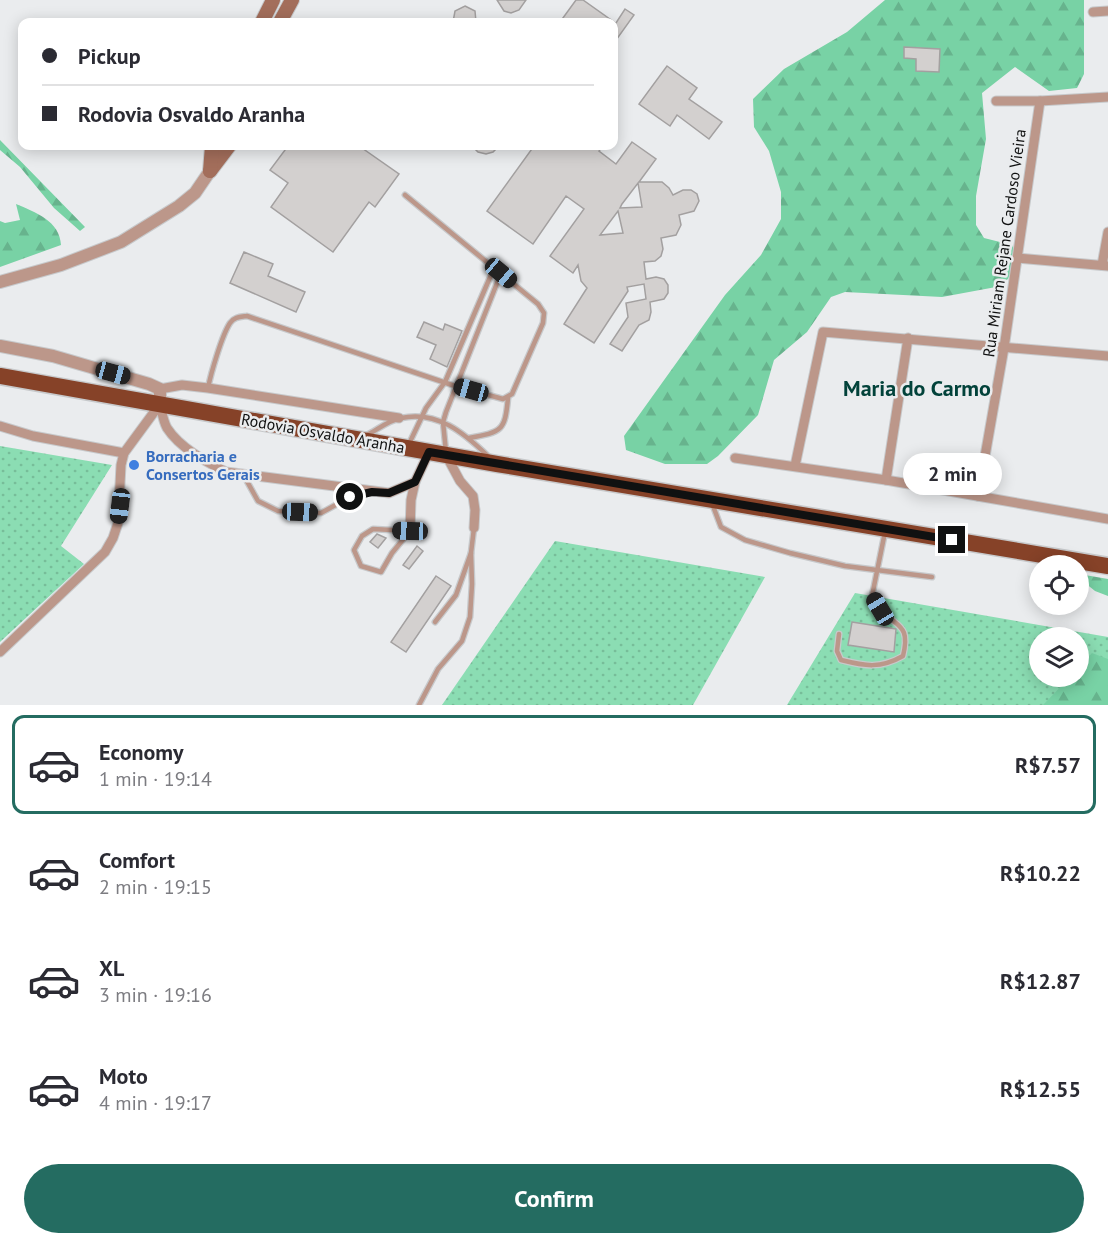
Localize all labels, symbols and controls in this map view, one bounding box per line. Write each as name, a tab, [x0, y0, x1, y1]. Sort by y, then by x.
text: Pickup	[78, 42, 141, 70]
text: Rodovia Osvaldo Aranha	[78, 100, 305, 128]
street label: Rua Miriam Rejane Cardoso Vieira	[978, 128, 1030, 358]
car	[481, 255, 521, 291]
car	[93, 360, 133, 386]
district label: Maria do Carmo	[843, 374, 991, 402]
car	[451, 376, 491, 404]
street label: Rodovia Osvaldo Aranha	[240, 409, 406, 457]
place label: Borracharia e Consertos Gerais	[146, 446, 260, 484]
callout: 2 min	[902, 453, 1002, 495]
marker: Borracharia e Consertos Gerais	[127, 458, 141, 472]
text: 2 min	[928, 461, 977, 487]
route start	[336, 483, 363, 510]
car	[109, 487, 131, 525]
car	[282, 502, 318, 522]
car	[392, 521, 428, 541]
route end	[938, 526, 965, 553]
map controls	[1029, 555, 1089, 687]
button: locate	[1029, 555, 1089, 615]
car	[863, 589, 897, 629]
button: layers	[1029, 627, 1089, 687]
icon: car	[27, 738, 81, 792]
text: Economy	[99, 738, 183, 766]
text: R$7.57	[1015, 751, 1081, 779]
text: 1 min · 19:14	[99, 766, 212, 792]
icon: car	[27, 846, 81, 900]
text: Comfort	[99, 846, 175, 874]
text: R$10.22	[1000, 859, 1081, 887]
text: 2 min · 19:15	[99, 874, 212, 900]
icon: car	[27, 954, 81, 1008]
text: XL	[99, 954, 124, 982]
text: R$12.87	[1000, 967, 1081, 995]
text: 3 min · 19:16	[99, 982, 212, 1008]
icon: car	[27, 1062, 81, 1116]
text: Moto	[99, 1062, 148, 1090]
text: R$12.55	[1000, 1075, 1081, 1103]
text: 4 min · 19:17	[99, 1090, 212, 1116]
button: Confirm	[24, 1164, 1084, 1233]

